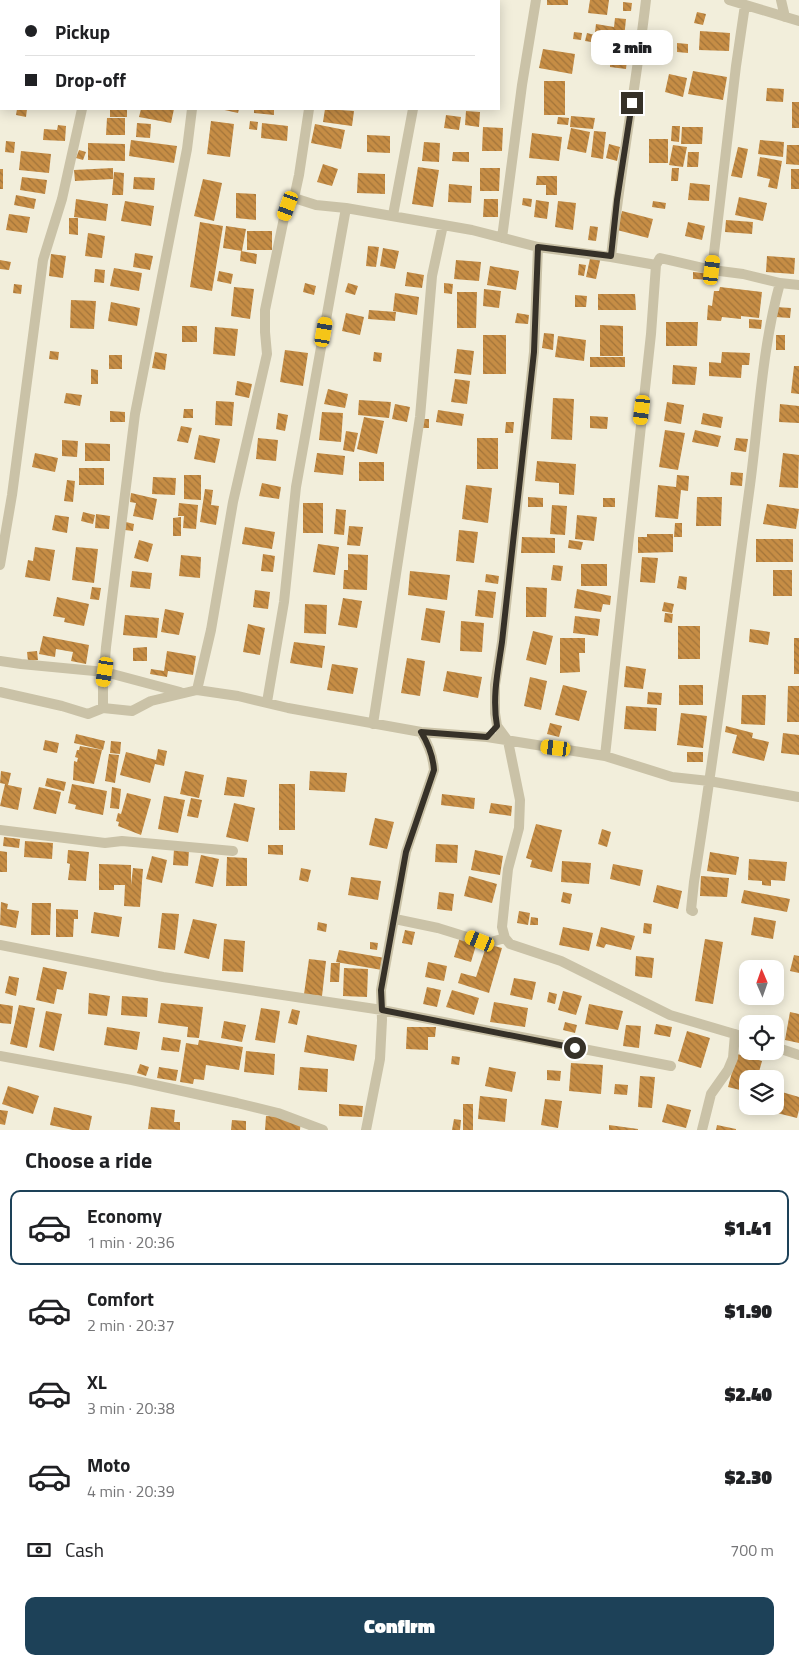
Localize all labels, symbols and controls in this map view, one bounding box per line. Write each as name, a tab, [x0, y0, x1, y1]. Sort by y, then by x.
text: Pickup	[55, 17, 110, 46]
callout: 2 min	[591, 31, 673, 66]
text: 2 min	[612, 35, 652, 59]
text: Drop-off	[55, 65, 126, 94]
route end	[621, 92, 643, 114]
car	[275, 189, 300, 223]
car	[702, 254, 721, 286]
car	[314, 316, 333, 348]
car	[632, 394, 651, 426]
car	[95, 656, 114, 688]
car	[540, 739, 571, 757]
car	[463, 928, 496, 954]
north arrow	[739, 960, 784, 1005]
map controls	[739, 960, 784, 1115]
button: locate	[739, 1015, 784, 1060]
route start	[564, 1037, 586, 1059]
button: layers	[739, 1070, 784, 1115]
text: Choose a ride	[25, 1143, 152, 1177]
text: Economy	[87, 1201, 162, 1230]
icon: car	[27, 1205, 72, 1250]
text: $1.41	[725, 1213, 772, 1242]
text: 1 min · 20:36	[87, 1230, 175, 1254]
text: Comfort	[87, 1284, 154, 1313]
icon: car	[27, 1288, 72, 1333]
text: $1.90	[725, 1296, 772, 1325]
text: 2 min · 20:37	[87, 1313, 175, 1337]
text: XL	[87, 1367, 107, 1396]
icon: car	[27, 1371, 72, 1416]
text: $2.40	[725, 1379, 772, 1408]
text: 3 min · 20:38	[87, 1396, 175, 1420]
text: Moto	[87, 1450, 130, 1479]
icon: car	[27, 1454, 72, 1499]
text: $2.30	[725, 1462, 772, 1491]
text: 4 min · 20:39	[87, 1479, 175, 1503]
text: Cash	[65, 1535, 104, 1564]
icon: cash	[25, 1536, 53, 1564]
text: 700 m	[730, 1538, 774, 1562]
button: Confirm	[25, 1597, 774, 1655]

